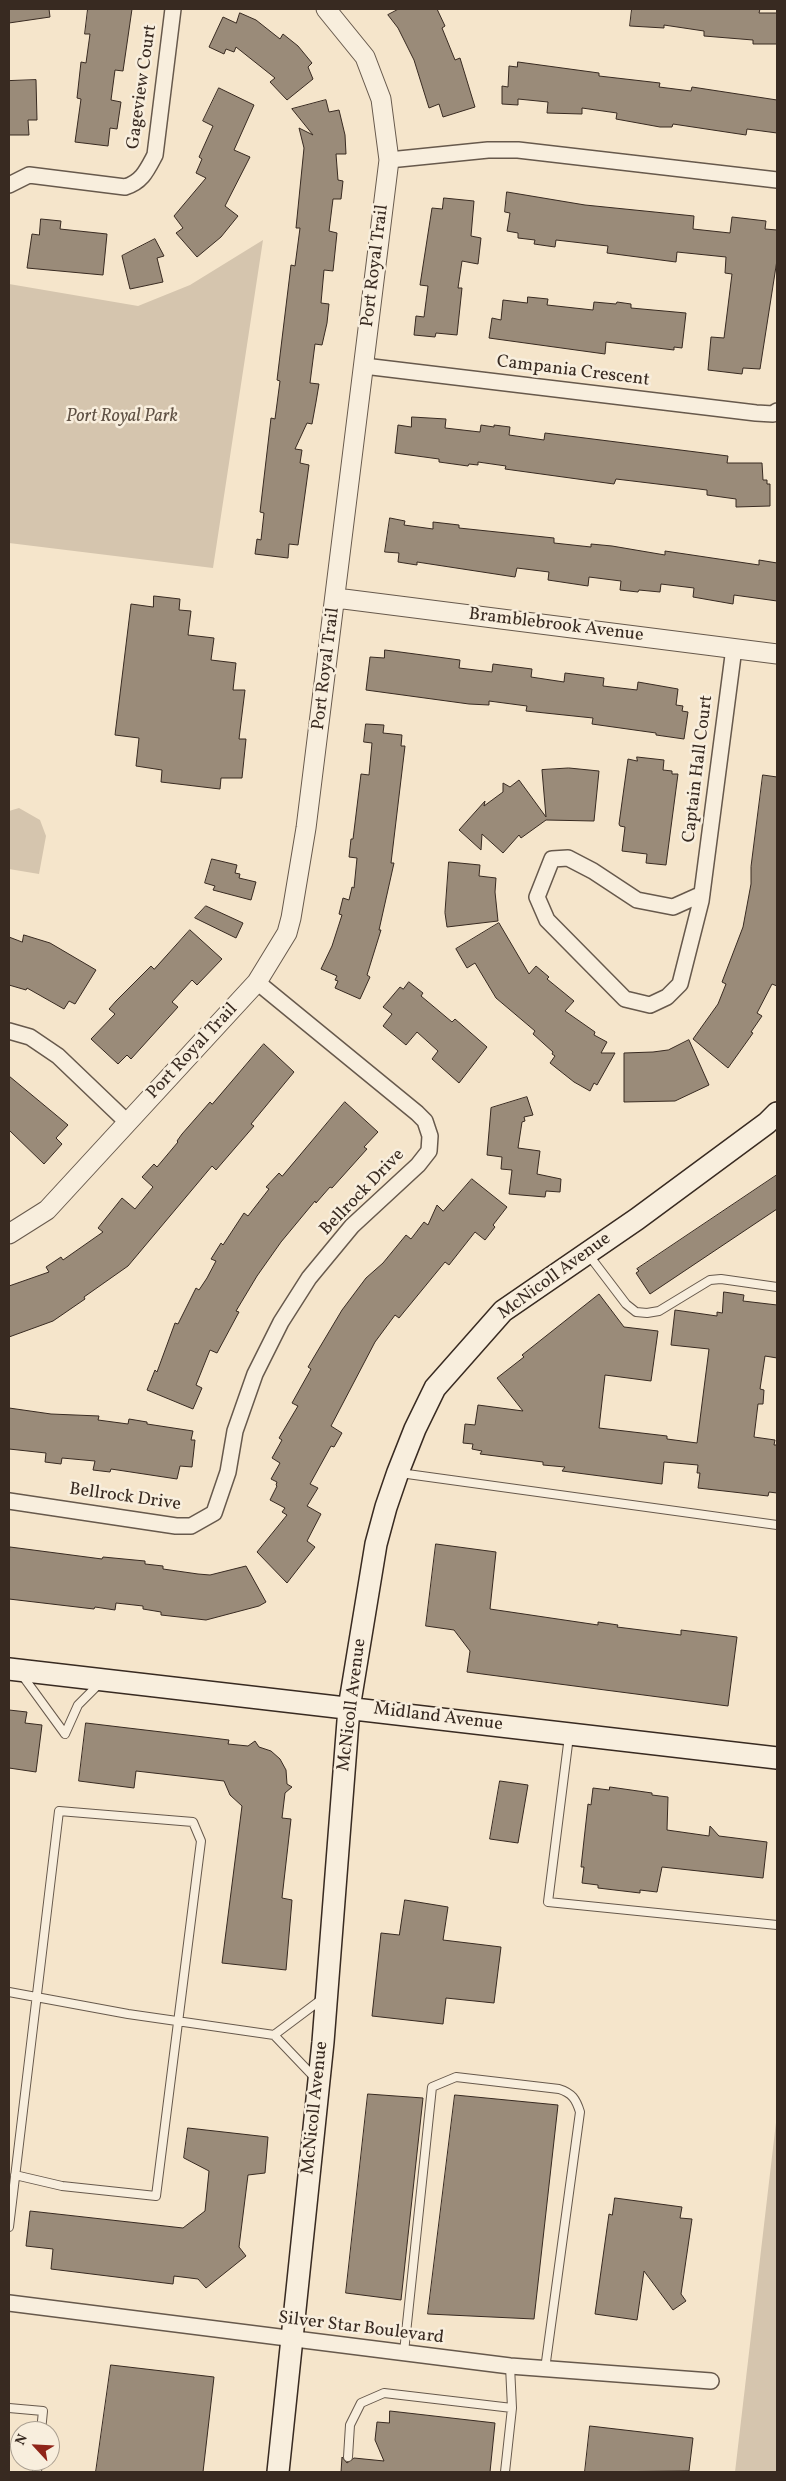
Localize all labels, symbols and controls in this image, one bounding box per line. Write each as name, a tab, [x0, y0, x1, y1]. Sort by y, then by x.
street label: Gageview Court	[124, 23, 162, 151]
street label: Port Royal Trail	[358, 204, 394, 328]
street label: Campania Crescent	[495, 352, 651, 392]
park label: Port Royal Park	[66, 407, 178, 429]
street label: Bramblebrook Avenue	[467, 605, 645, 647]
street label: Port Royal Trail	[309, 607, 345, 731]
street label: Captain Hall Court	[679, 694, 719, 844]
street label: Port Royal Trail	[143, 1000, 243, 1104]
street label: Bellrock Drive	[316, 1145, 410, 1241]
street label: McNicoll Avenue	[494, 1229, 616, 1325]
street label: Bellrock Drive	[68, 1479, 182, 1517]
street label: McNicoll Avenue	[334, 1637, 372, 1773]
street label: Midland Avenue	[372, 1699, 504, 1737]
street label: McNicoll Avenue	[298, 2040, 334, 2176]
street label: Silver Star Boulevard	[277, 2308, 445, 2350]
north arrow	[10, 2421, 60, 2471]
text: N	[11, 2431, 33, 2449]

